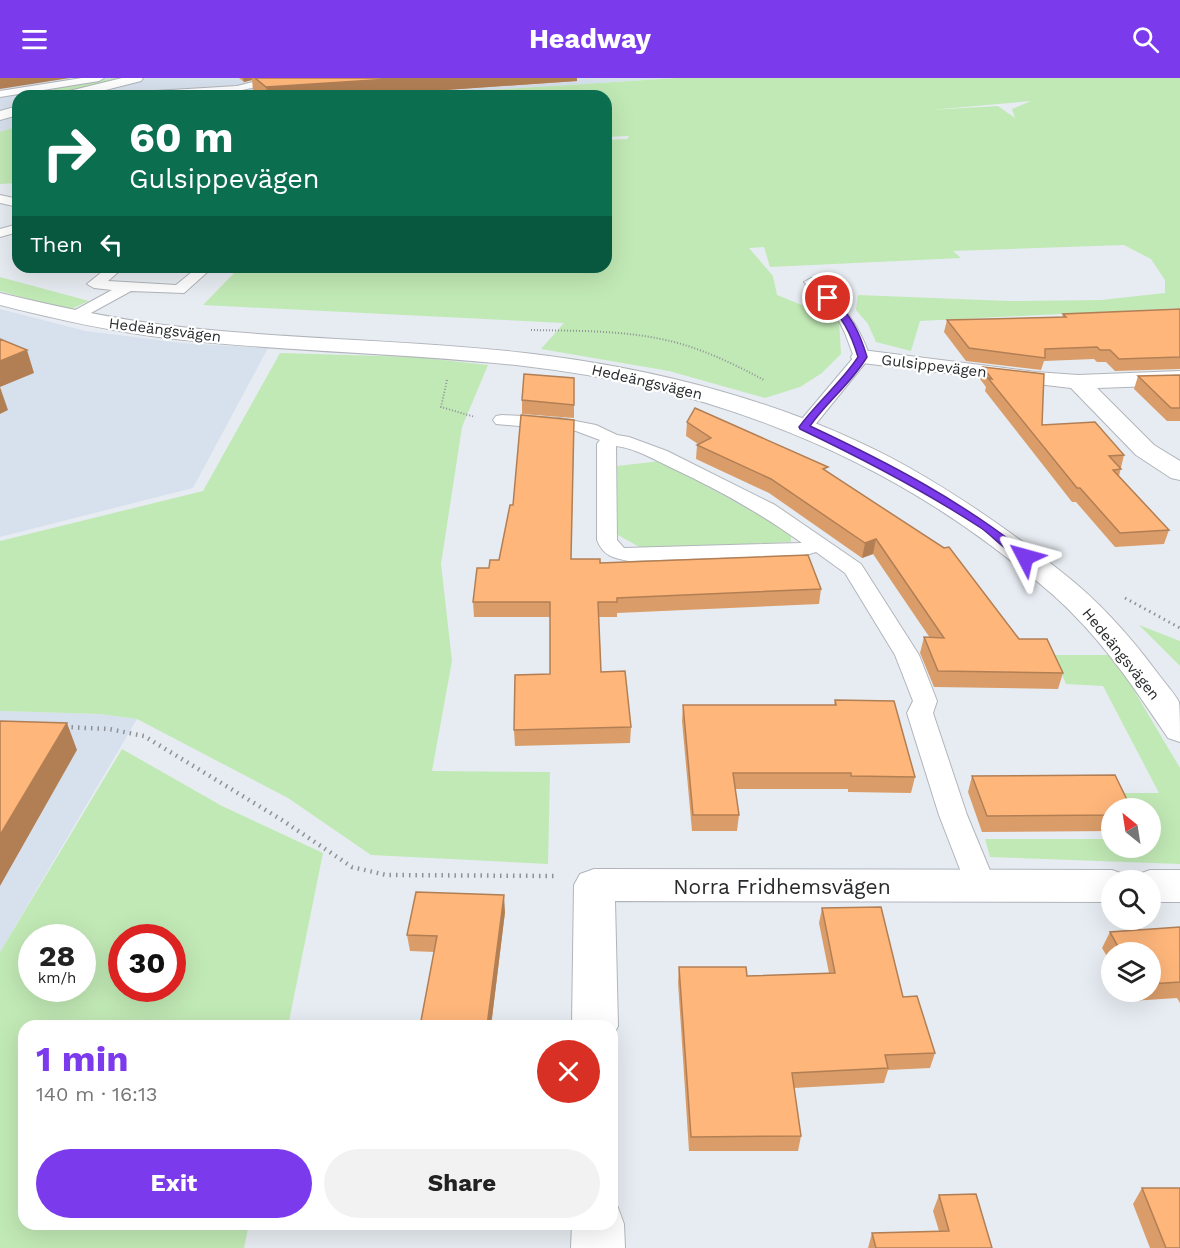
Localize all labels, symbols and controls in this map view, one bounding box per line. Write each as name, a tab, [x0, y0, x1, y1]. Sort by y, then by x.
icon: menu	[18, 23, 51, 56]
text: Headway	[529, 23, 651, 55]
icon: search	[1129, 23, 1162, 56]
text: 60 m	[129, 113, 233, 162]
icon: right	[30, 114, 108, 192]
text: Gulsippevägen	[129, 163, 320, 195]
icon: left	[95, 228, 128, 261]
text: Then	[30, 232, 83, 257]
pin	[802, 272, 853, 323]
icon: arrive	[811, 281, 844, 314]
street label: Hedeängsvägen	[108, 314, 222, 346]
street label: Gulsippevägen	[880, 351, 988, 381]
street label: Hedeängsvägen	[590, 361, 704, 403]
position arrow	[993, 525, 1057, 589]
street label: Hedeängsvägen	[1078, 604, 1164, 704]
north arrow	[1101, 798, 1161, 858]
map controls	[1101, 798, 1161, 1002]
button: search	[1101, 870, 1161, 930]
street label: Norra Fridhemsvägen	[673, 874, 891, 899]
speed limit sign: 30	[108, 924, 186, 1002]
text: 28	[39, 938, 75, 973]
button: layers	[1101, 942, 1161, 1002]
text: km/h	[38, 969, 76, 987]
text: 1 min	[36, 1038, 128, 1080]
button: close	[537, 1040, 600, 1103]
text: 140 m · 16:13	[36, 1082, 157, 1106]
button: Exit	[36, 1149, 312, 1218]
button: Share	[324, 1149, 600, 1218]

